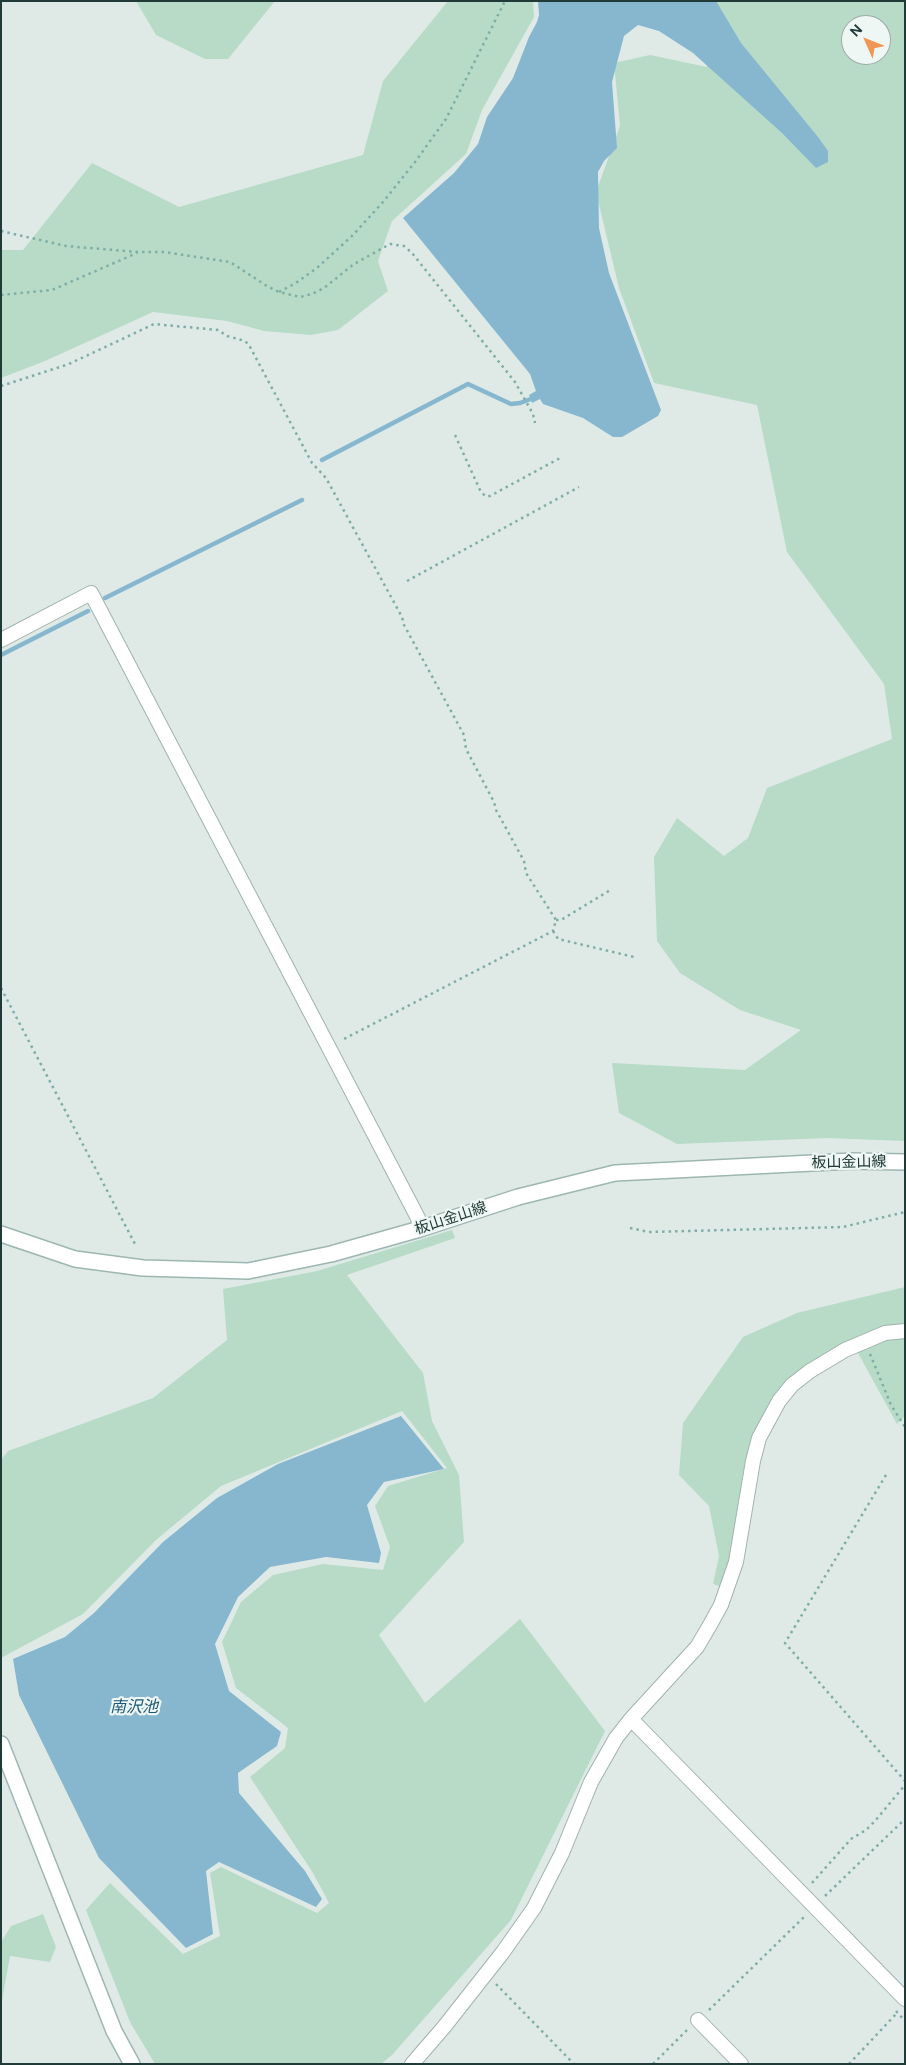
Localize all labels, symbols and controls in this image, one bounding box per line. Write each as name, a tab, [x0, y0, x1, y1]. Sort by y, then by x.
north arrow	[841, 15, 891, 65]
text: N	[846, 20, 866, 40]
street label: 板山金山線	[811, 1153, 887, 1173]
street label: 板山金山線	[413, 1199, 489, 1239]
water label: 南沢池	[110, 1698, 158, 1718]

